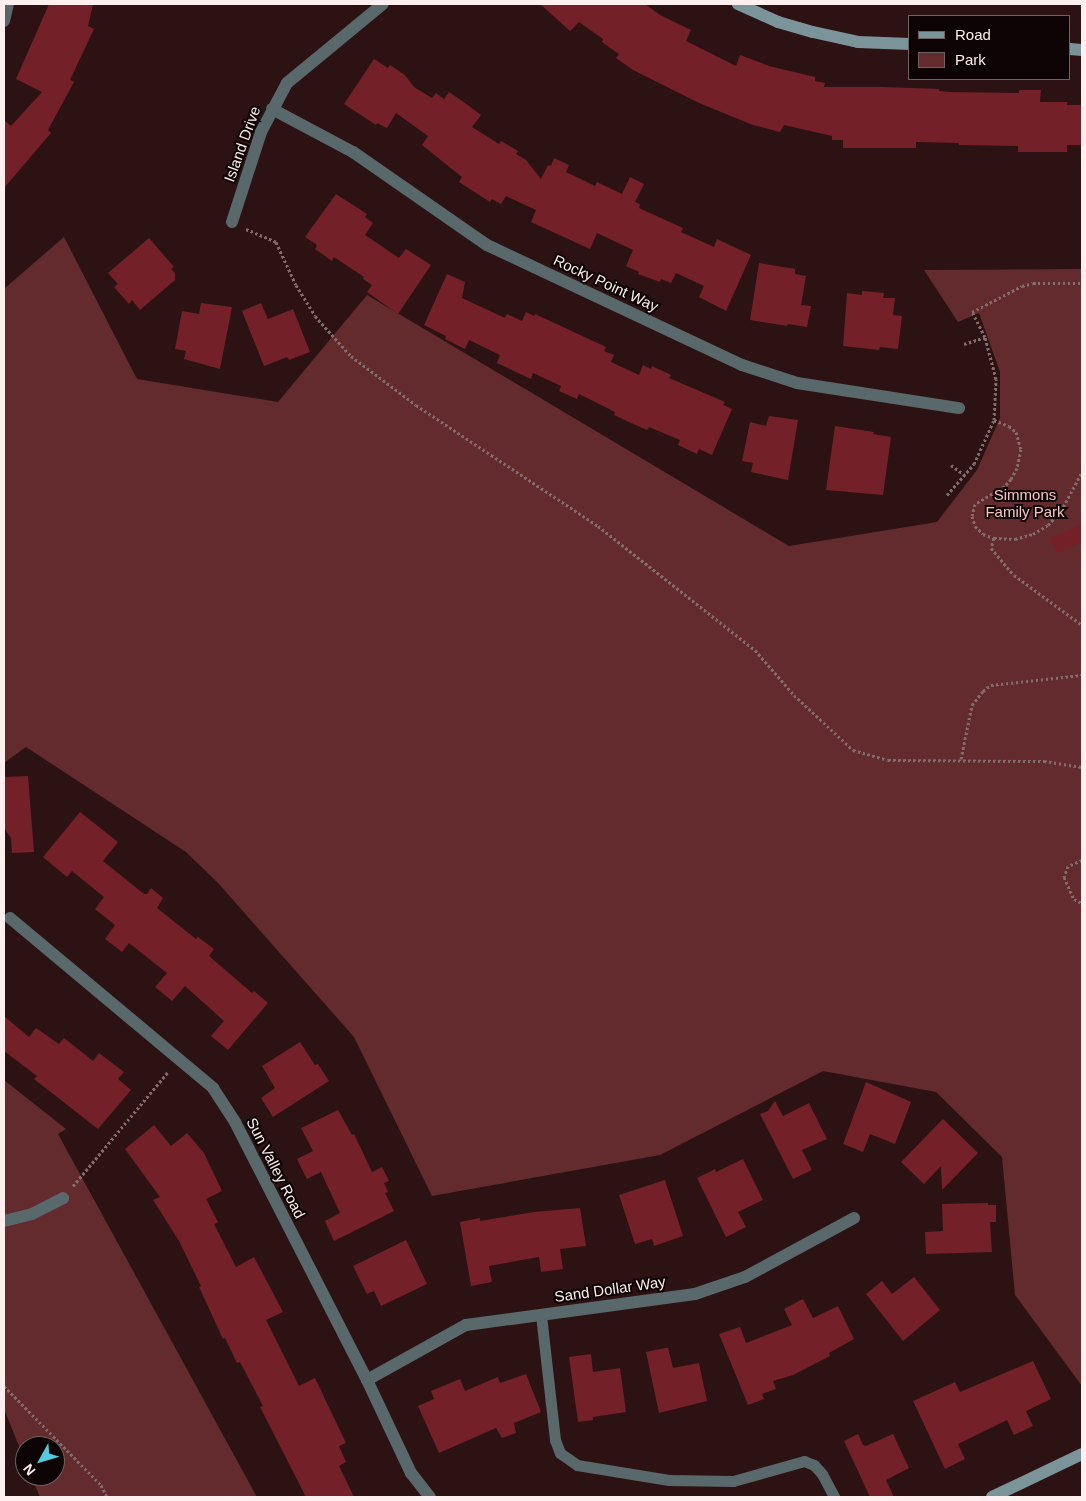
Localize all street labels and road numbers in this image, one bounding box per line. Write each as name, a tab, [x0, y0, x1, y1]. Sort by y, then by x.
street label: Island Drive	[220, 104, 264, 184]
street label: Rocky Point Way	[551, 251, 661, 315]
street label: Sun Valley Road	[243, 1115, 309, 1221]
street label: Sand Dollar Way	[553, 1272, 667, 1306]

